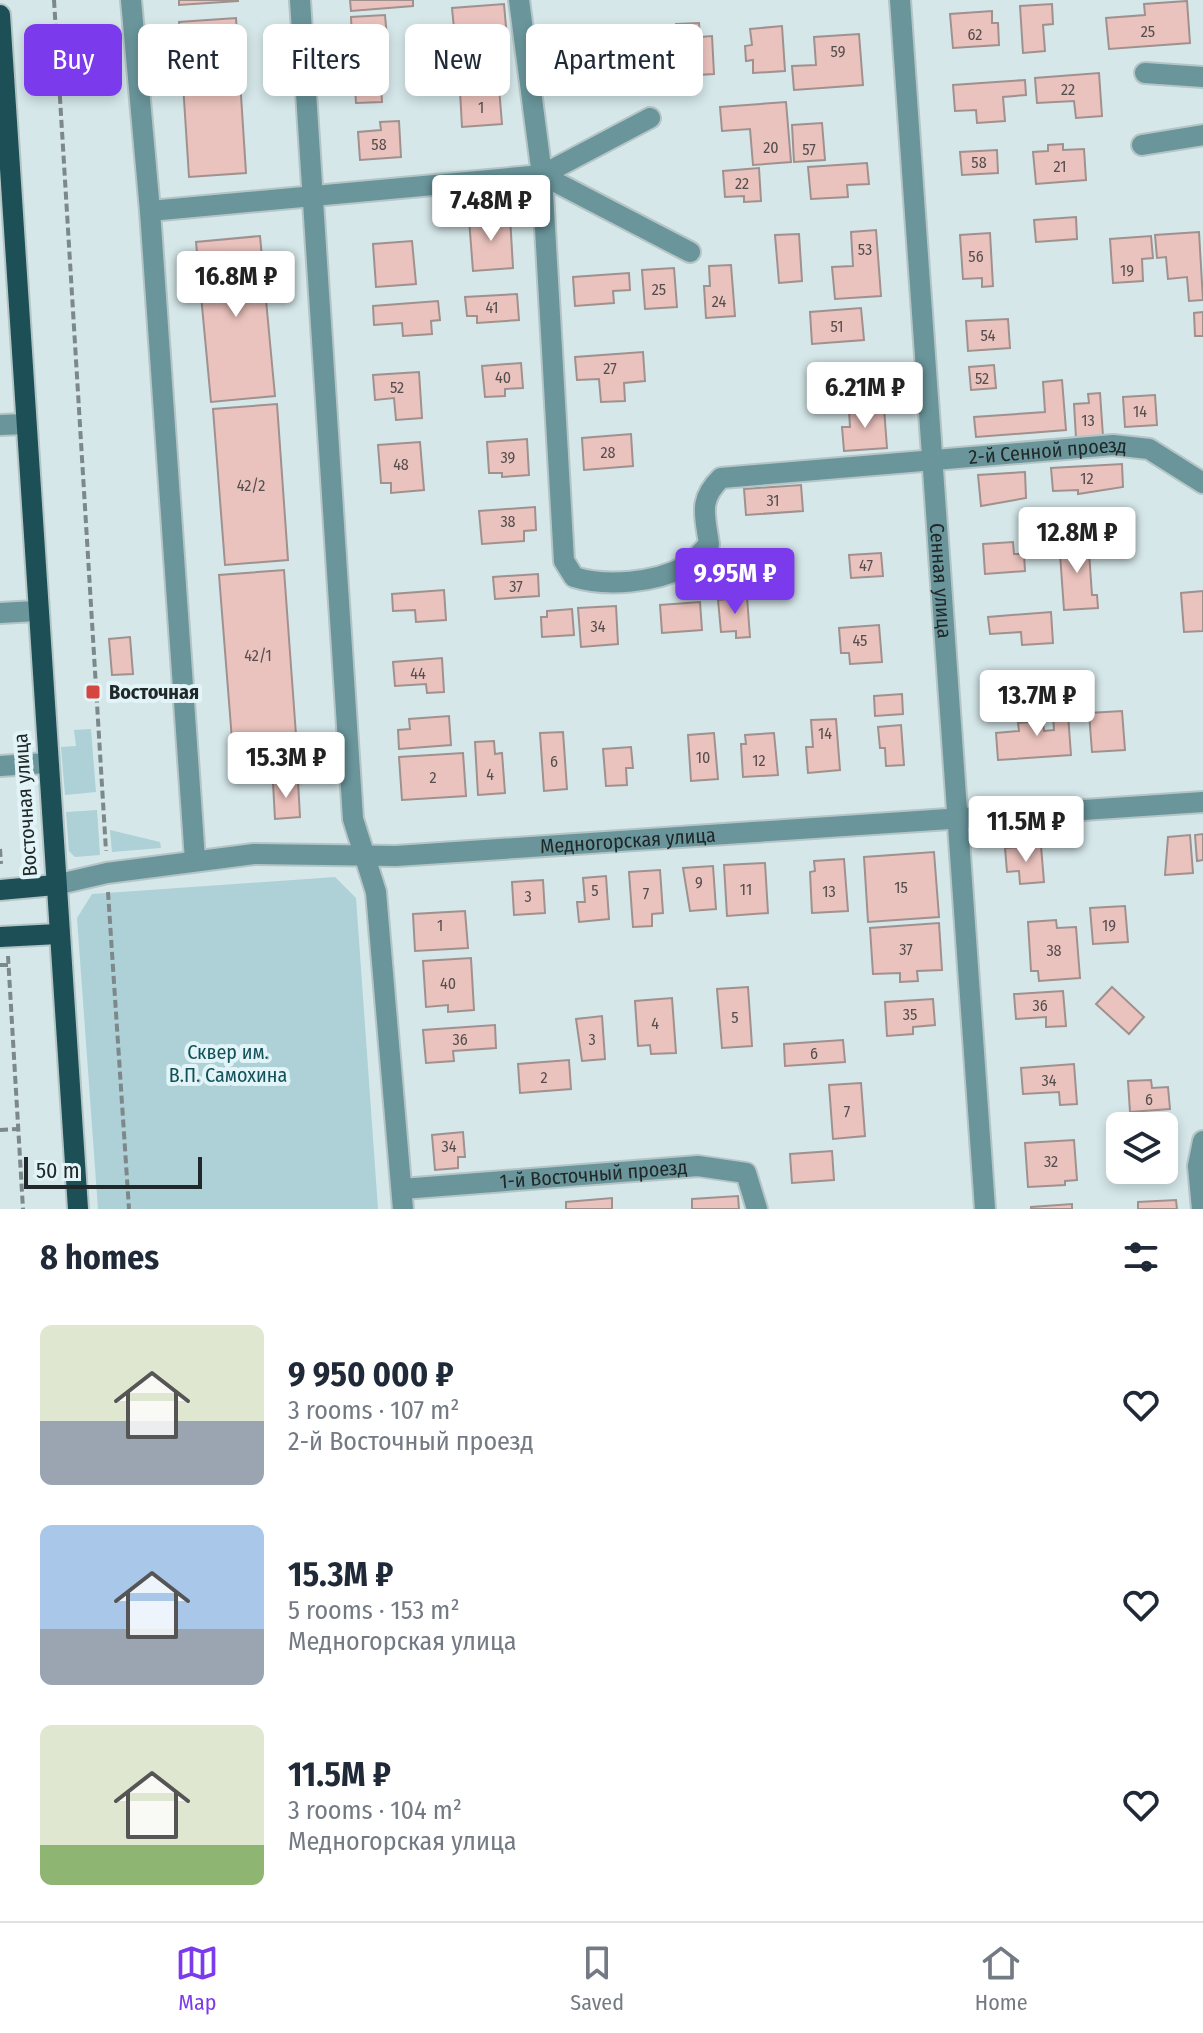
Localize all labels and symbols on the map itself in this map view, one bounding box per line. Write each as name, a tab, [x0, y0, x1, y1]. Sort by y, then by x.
house number: 25	[1141, 22, 1155, 41]
house number: 62	[968, 25, 982, 44]
house number: 59	[831, 42, 846, 61]
house number: 22	[1061, 80, 1075, 99]
house number: 1	[478, 98, 484, 117]
house number: 58	[371, 135, 387, 154]
house number: 20	[763, 138, 779, 157]
house number: 57	[802, 140, 816, 159]
house number: 58	[971, 153, 987, 172]
house number: 21	[1054, 157, 1066, 176]
house number: 22	[735, 174, 749, 193]
pin: 7.48M ₽	[417, 175, 565, 243]
house number: 53	[858, 240, 872, 259]
house number: 56	[968, 247, 984, 266]
pin: 16.8M ₽	[162, 251, 310, 319]
house number: 19	[1120, 261, 1134, 280]
house number: 25	[652, 280, 666, 299]
house number: 24	[712, 292, 726, 311]
house number: 41	[485, 298, 499, 317]
house number: 51	[831, 317, 843, 336]
house number: 54	[980, 326, 996, 345]
house number: 27	[603, 359, 617, 378]
pin: 6.21M ₽	[791, 362, 939, 430]
house number: 40	[495, 368, 511, 387]
house number: 52	[975, 369, 989, 388]
house number: 52	[390, 378, 404, 397]
house number: 14	[1133, 402, 1147, 421]
house number: 13	[1081, 411, 1095, 430]
street label: 2-й Сенной проезд	[968, 433, 1128, 469]
house number: 28	[600, 443, 616, 462]
house number: 39	[501, 448, 516, 467]
house number: 48	[393, 455, 409, 474]
house number: 12	[1080, 469, 1094, 488]
house number: 42/2	[237, 476, 265, 495]
house number: 31	[766, 491, 780, 510]
pin: 12.8M ₽	[1003, 507, 1151, 575]
house number: 38	[500, 512, 516, 531]
street label: Сенная улица	[925, 522, 957, 639]
pin: 9.95M ₽	[661, 548, 809, 616]
house number: 47	[859, 556, 873, 575]
house number: 37	[509, 577, 523, 596]
house number: 34	[591, 617, 606, 636]
house number: 45	[853, 631, 867, 650]
house number: 42/1	[244, 646, 272, 665]
house number: 44	[410, 664, 426, 683]
pin: 13.7M ₽	[963, 670, 1111, 738]
place label: Восточная	[109, 680, 199, 704]
marker: Восточная	[84, 683, 102, 701]
house number: 14	[818, 724, 832, 743]
pin: 15.3M ₽	[212, 732, 360, 800]
street label: Восточная улица	[8, 733, 42, 877]
house number: 10	[696, 748, 710, 767]
house number: 12	[752, 751, 766, 770]
house number: 6	[550, 752, 558, 771]
house number: 4	[486, 765, 494, 784]
house number: 2	[429, 768, 437, 787]
pin: 11.5M ₽	[952, 796, 1100, 864]
street label: Медногорская улица	[539, 823, 716, 858]
house number: 9	[695, 873, 703, 892]
house number: 15	[894, 878, 908, 897]
house number: 11	[740, 880, 752, 899]
house number: 5	[591, 881, 599, 900]
house number: 13	[822, 882, 836, 901]
house number: 7	[643, 884, 650, 903]
house number: 3	[524, 887, 532, 906]
house number: 1	[437, 916, 443, 935]
house number: 19	[1102, 916, 1116, 935]
house number: 37	[899, 940, 913, 959]
house number: 38	[1046, 941, 1062, 960]
house number: 40	[440, 974, 456, 993]
house number: 36	[1032, 996, 1048, 1015]
house number: 35	[903, 1005, 917, 1024]
house number: 5	[731, 1008, 739, 1027]
house number: 4	[651, 1014, 659, 1033]
house number: 36	[452, 1030, 468, 1049]
house number: 3	[588, 1030, 596, 1049]
park label: Сквер им. В.П. Самохина	[169, 1040, 287, 1087]
house number: 6	[810, 1044, 818, 1063]
house number: 2	[540, 1068, 548, 1087]
house number: 34	[1042, 1071, 1057, 1090]
house number: 6	[1145, 1090, 1153, 1109]
house number: 7	[844, 1102, 851, 1121]
house number: 34	[442, 1137, 457, 1156]
house number: 32	[1044, 1152, 1058, 1171]
scale bar	[24, 1153, 202, 1189]
street label: 1-й Восточный проезд	[499, 1155, 688, 1193]

